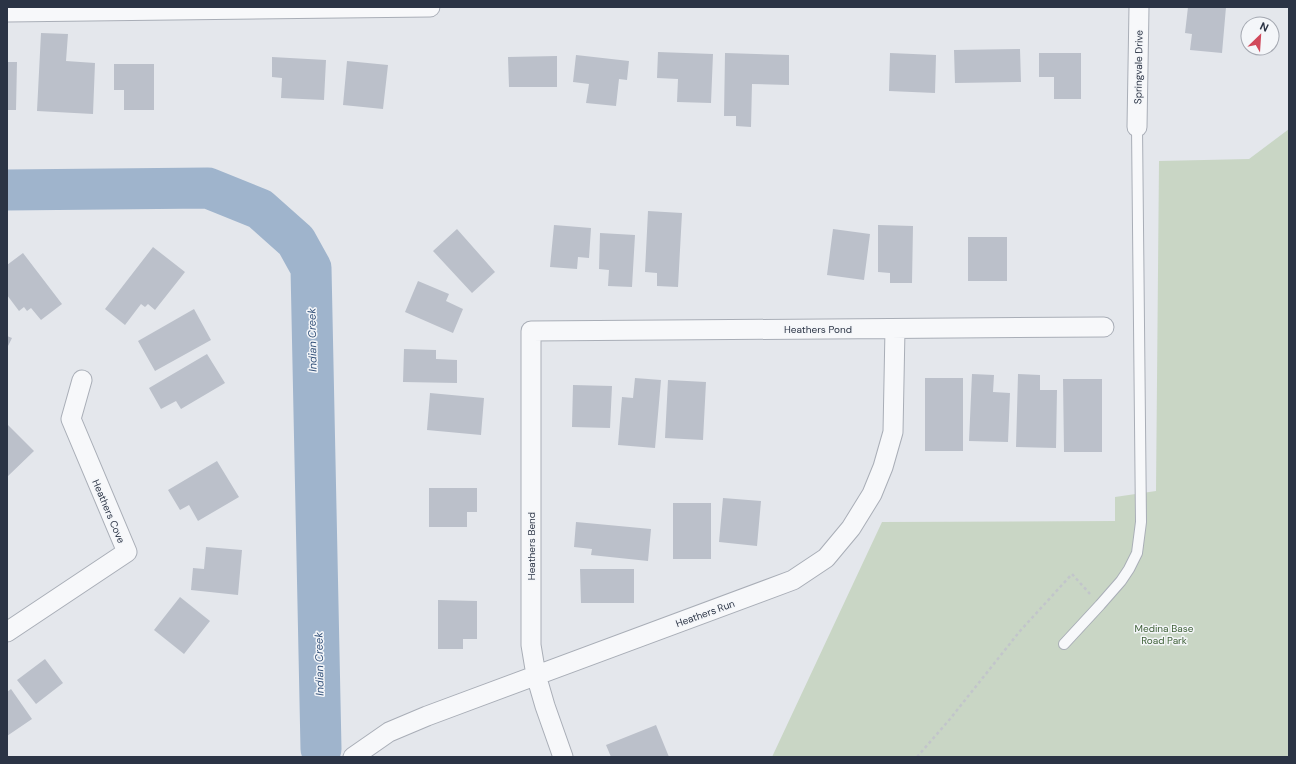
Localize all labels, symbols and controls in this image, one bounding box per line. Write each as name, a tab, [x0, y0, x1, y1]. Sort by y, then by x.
north arrow	[1240, 16, 1280, 56]
text: N	[1258, 19, 1271, 35]
street label: Springvale Drive	[1131, 29, 1146, 104]
water label: Indian Creek	[304, 308, 320, 372]
street label: Heathers Pond	[784, 323, 852, 336]
street label: Heathers Cove	[89, 477, 128, 545]
street label: Heathers Bend	[525, 512, 538, 580]
street label: Heathers Run	[674, 597, 737, 630]
park label: Medina Base Road Park	[1135, 622, 1194, 647]
water label: Indian Creek	[311, 632, 327, 696]

